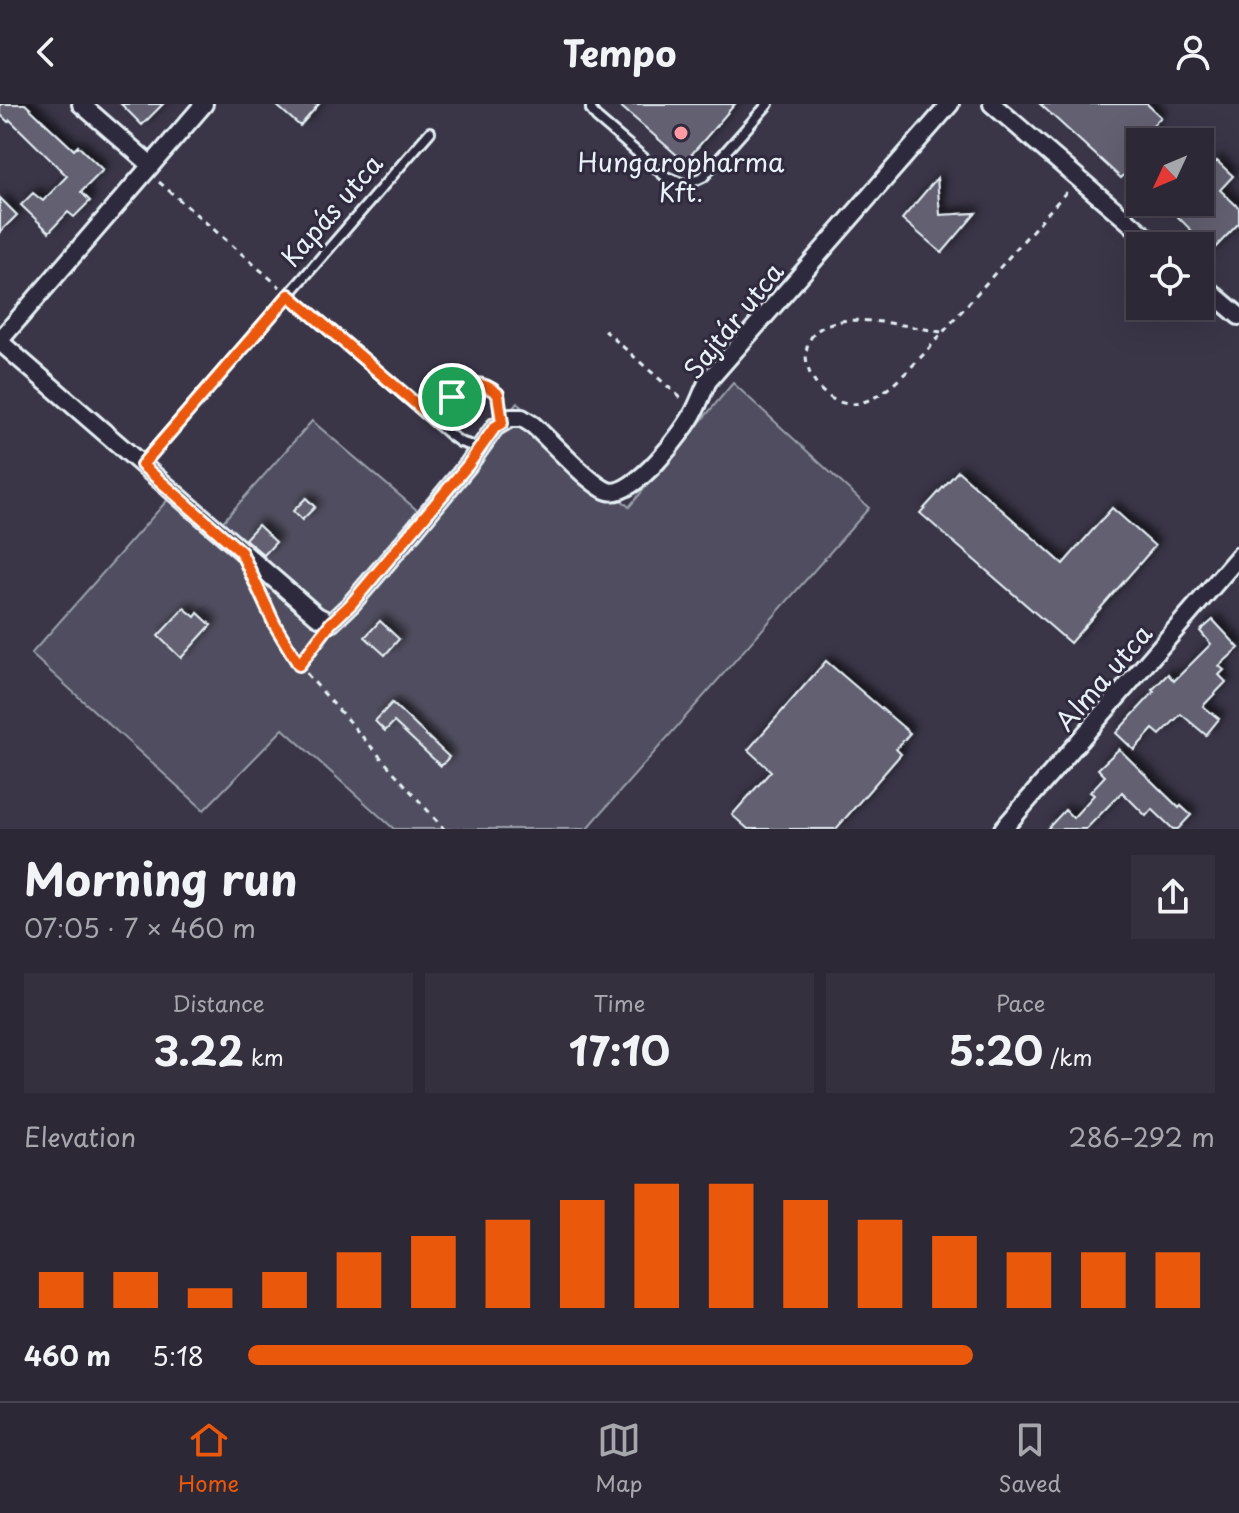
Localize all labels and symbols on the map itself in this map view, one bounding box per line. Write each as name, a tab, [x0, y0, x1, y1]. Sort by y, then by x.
marker: Hungaropharma Kft.	[672, 124, 690, 142]
north arrow	[1126, 128, 1214, 216]
place label: Hungaropharma Kft.	[578, 142, 785, 211]
street label: Kapás utca	[271, 144, 392, 275]
street label: Sajtár utca	[674, 253, 793, 387]
pin	[418, 363, 486, 431]
street label: Alma utca	[1045, 614, 1161, 739]

